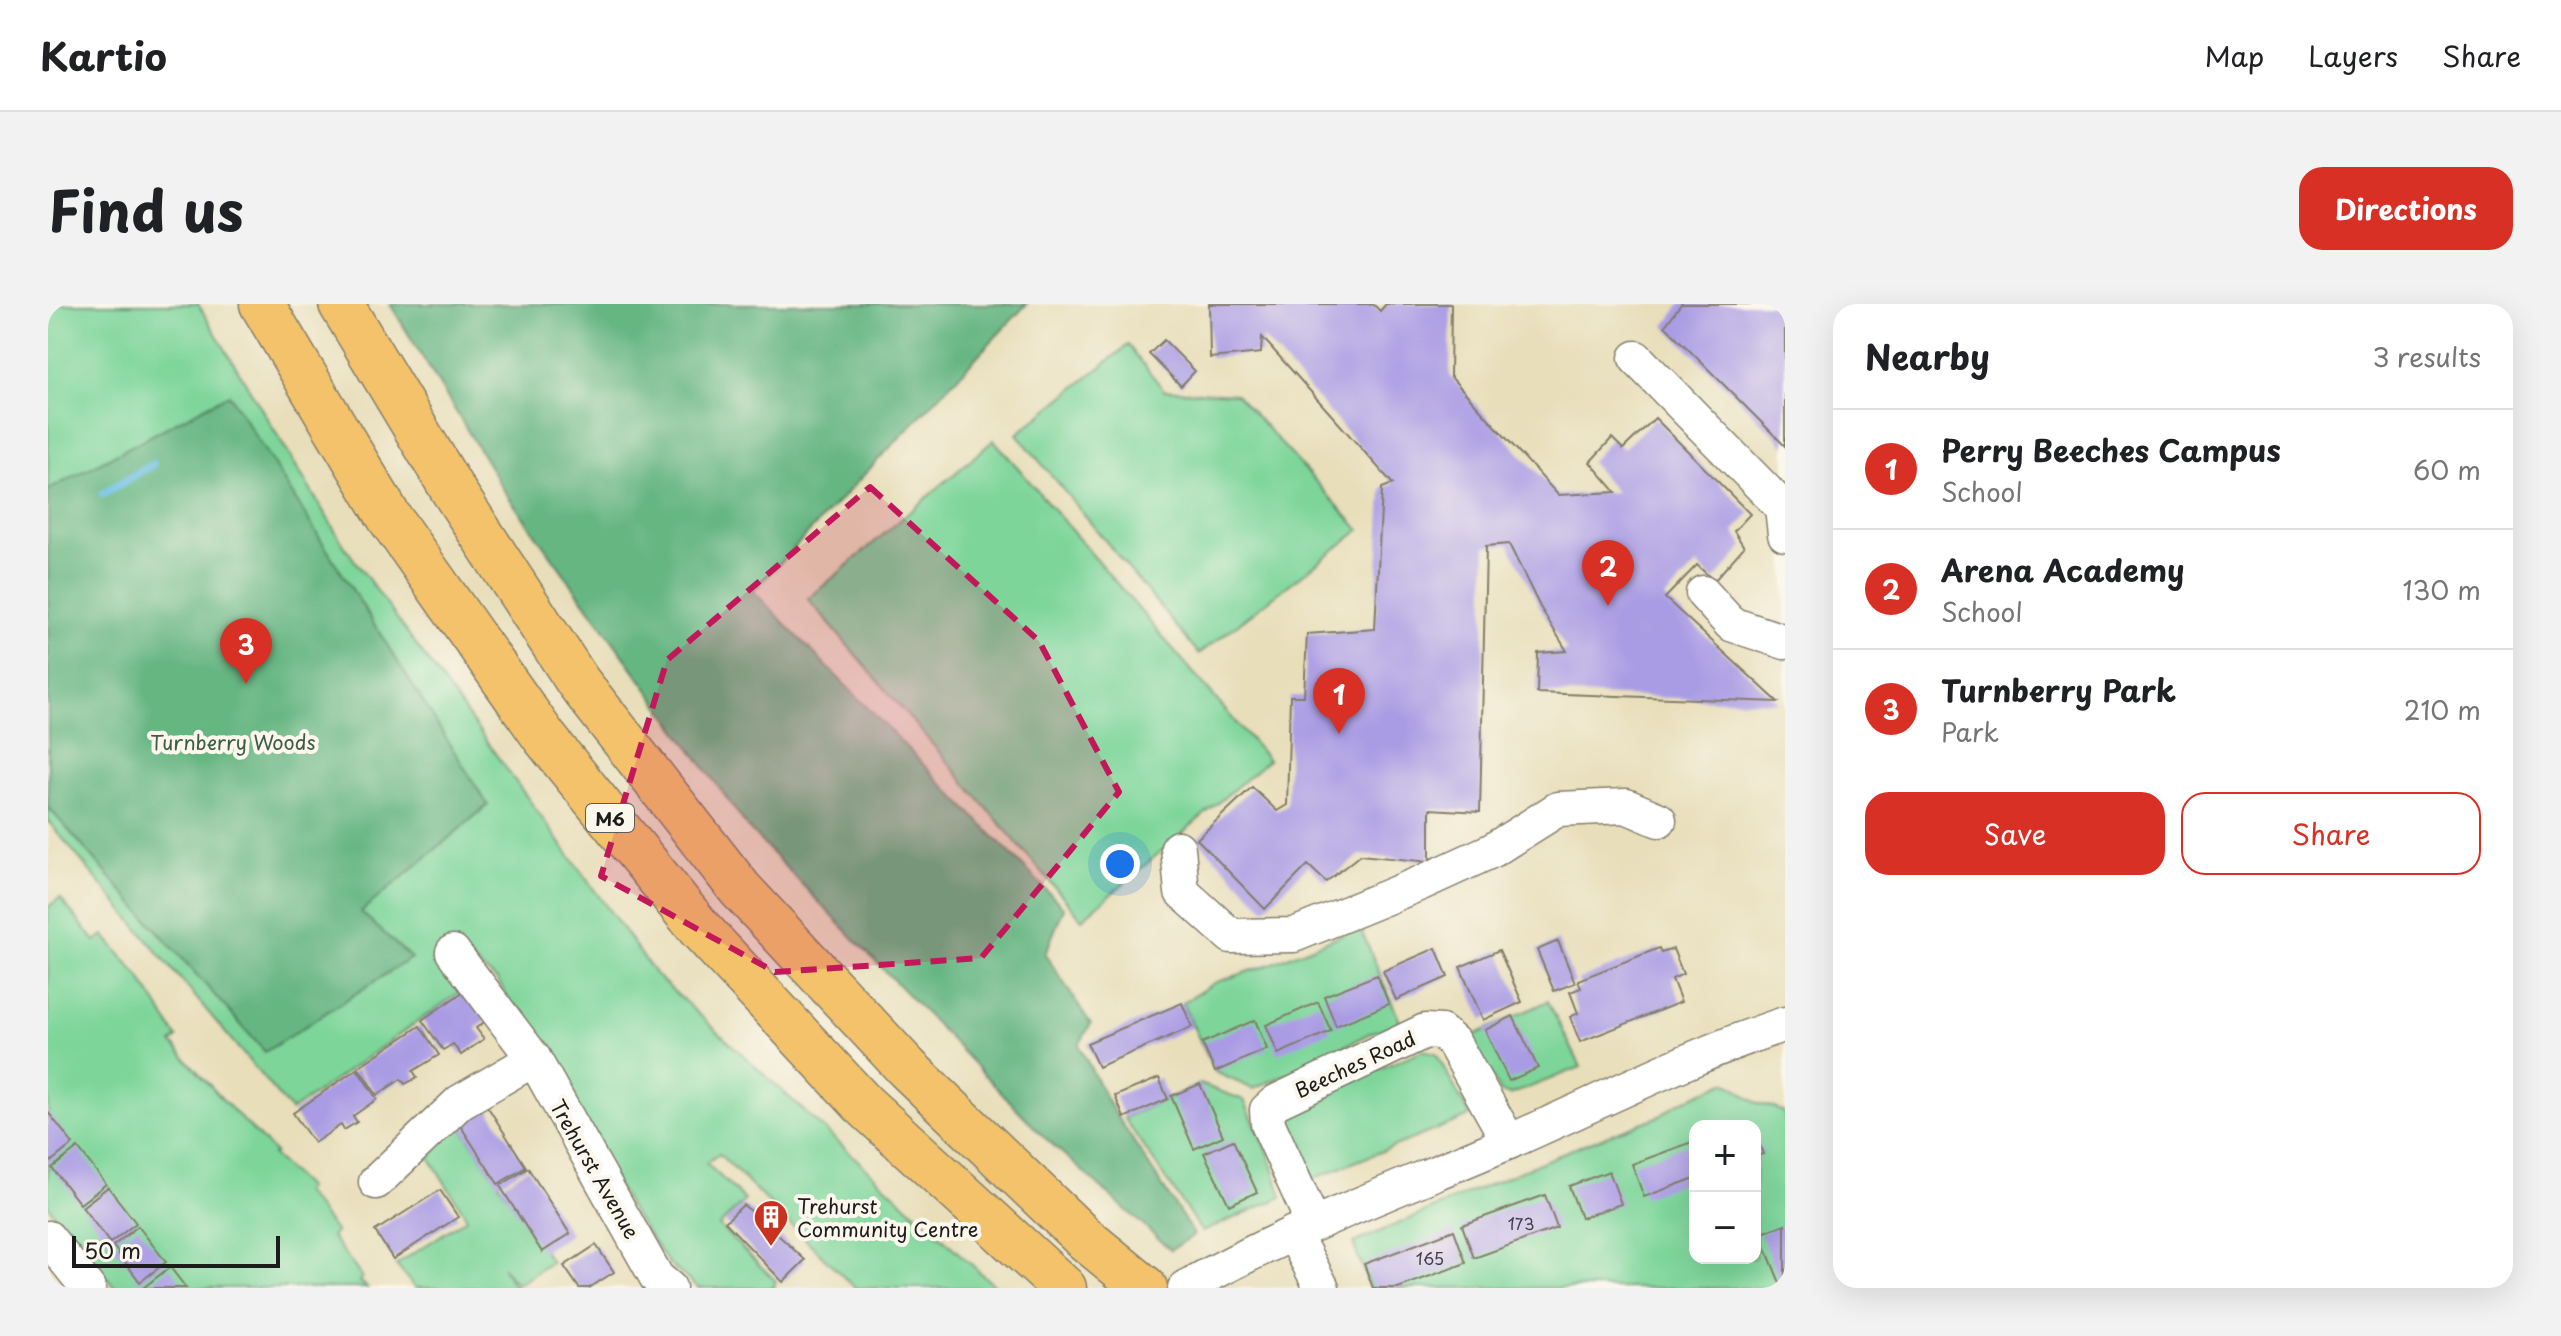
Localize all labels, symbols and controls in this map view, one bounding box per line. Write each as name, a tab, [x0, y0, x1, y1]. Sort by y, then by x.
text: Kartio	[40, 27, 167, 84]
text: Map	[2204, 34, 2264, 77]
text: Layers	[2308, 34, 2398, 77]
text: Share	[2442, 34, 2521, 77]
text: Find us	[48, 166, 244, 251]
button: Directions	[2299, 167, 2513, 250]
text: Nearby	[1865, 330, 1990, 382]
text: 3 results	[2373, 337, 2481, 376]
text: Perry Beeches Campus	[1941, 427, 2281, 472]
text: 1	[1885, 450, 1897, 489]
text: 60 m	[2413, 450, 2481, 489]
text: School	[1941, 472, 2023, 511]
pin: 2	[1582, 540, 1634, 606]
text: Arena Academy	[1941, 547, 2185, 592]
text: 2	[1882, 570, 1900, 609]
text: 130 m	[2402, 570, 2481, 609]
text: School	[1941, 592, 2023, 631]
pin: 3	[220, 618, 272, 684]
text: Turnberry Park	[1941, 667, 2176, 712]
pin: 1	[1313, 668, 1365, 734]
text: 3	[1882, 690, 1900, 729]
text: 210 m	[2404, 690, 2481, 729]
text: Park	[1941, 712, 1999, 751]
park label: Turnberry Woods	[150, 727, 316, 757]
button: Save	[1865, 792, 2165, 875]
button: Share	[2181, 792, 2481, 875]
road number: M6	[586, 804, 634, 832]
your location	[1100, 844, 1140, 884]
street label: Beeches Road	[1290, 1023, 1420, 1105]
street label: Trehurst Avenue	[543, 1094, 647, 1244]
map controls	[1689, 1120, 1761, 1264]
button: +	[1689, 1120, 1761, 1192]
place label: Trehurst Community Centre	[797, 1191, 978, 1244]
button: −	[1689, 1192, 1761, 1264]
building icon: Trehurst Community Centre	[752, 1198, 790, 1248]
house number: 173	[1508, 1211, 1534, 1235]
scale bar	[72, 1232, 280, 1268]
text: 50 m	[84, 1233, 141, 1266]
house number: 165	[1416, 1246, 1444, 1270]

